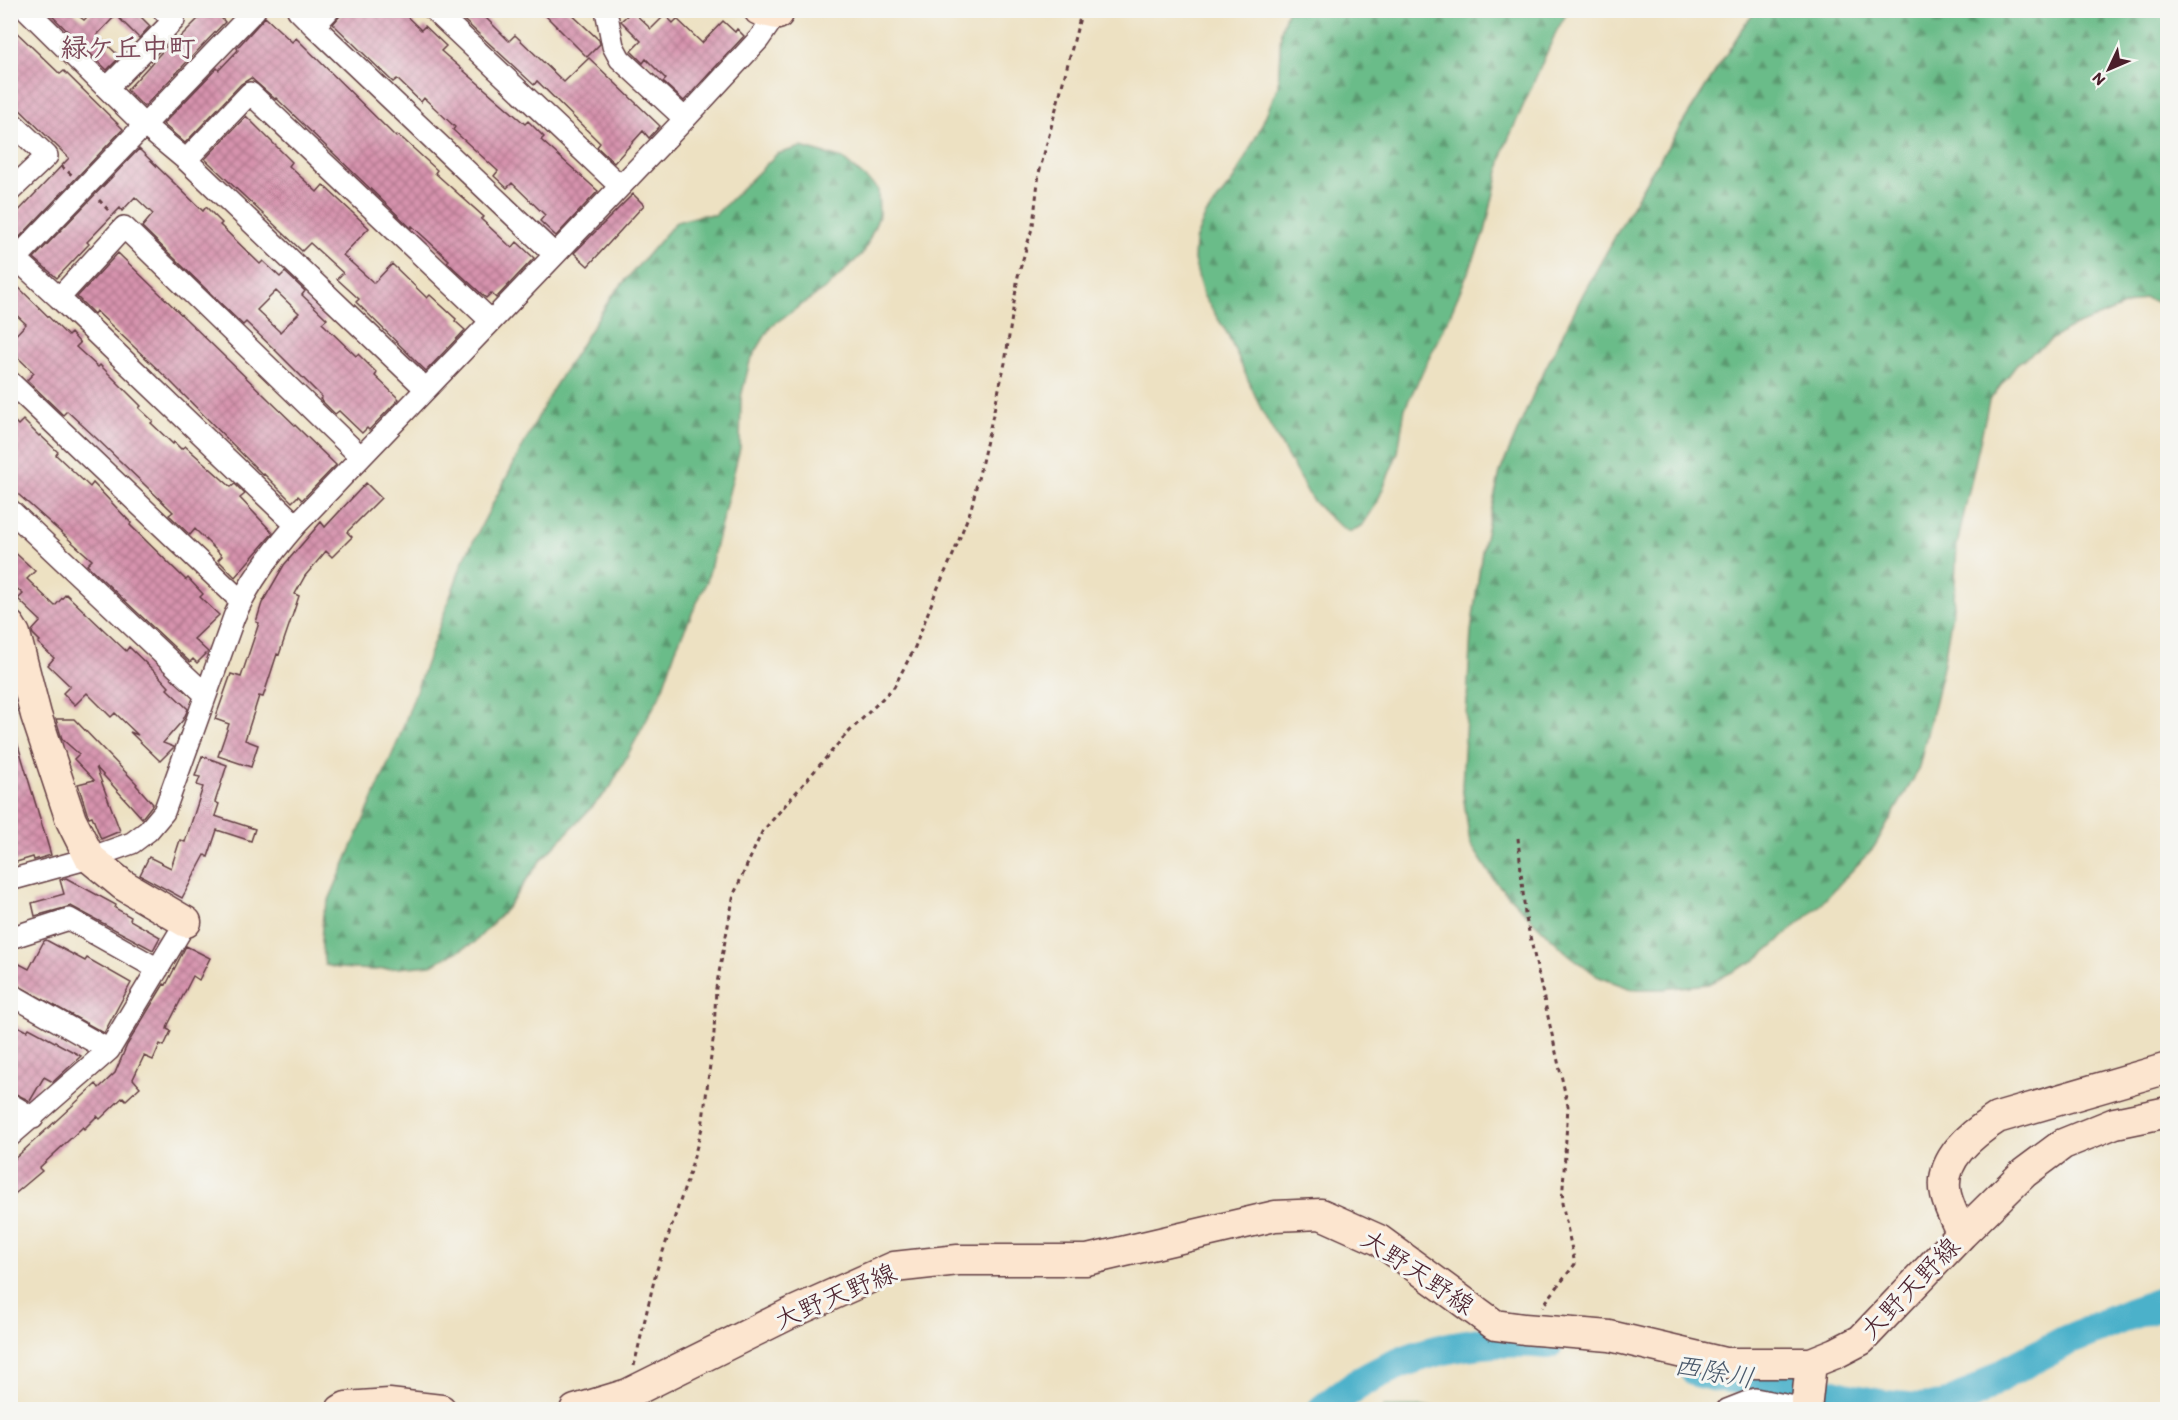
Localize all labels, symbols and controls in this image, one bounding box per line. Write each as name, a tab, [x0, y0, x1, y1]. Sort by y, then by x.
district label: 緑ケ丘中町	[61, 31, 196, 64]
north arrow	[2079, 39, 2139, 99]
text: N	[2088, 69, 2109, 90]
street label: 大野天野線	[1355, 1222, 1481, 1322]
street label: 大野天野線	[1853, 1230, 1967, 1346]
street label: 大野天野線	[769, 1256, 901, 1336]
water label: 西除川	[1671, 1348, 1757, 1394]

